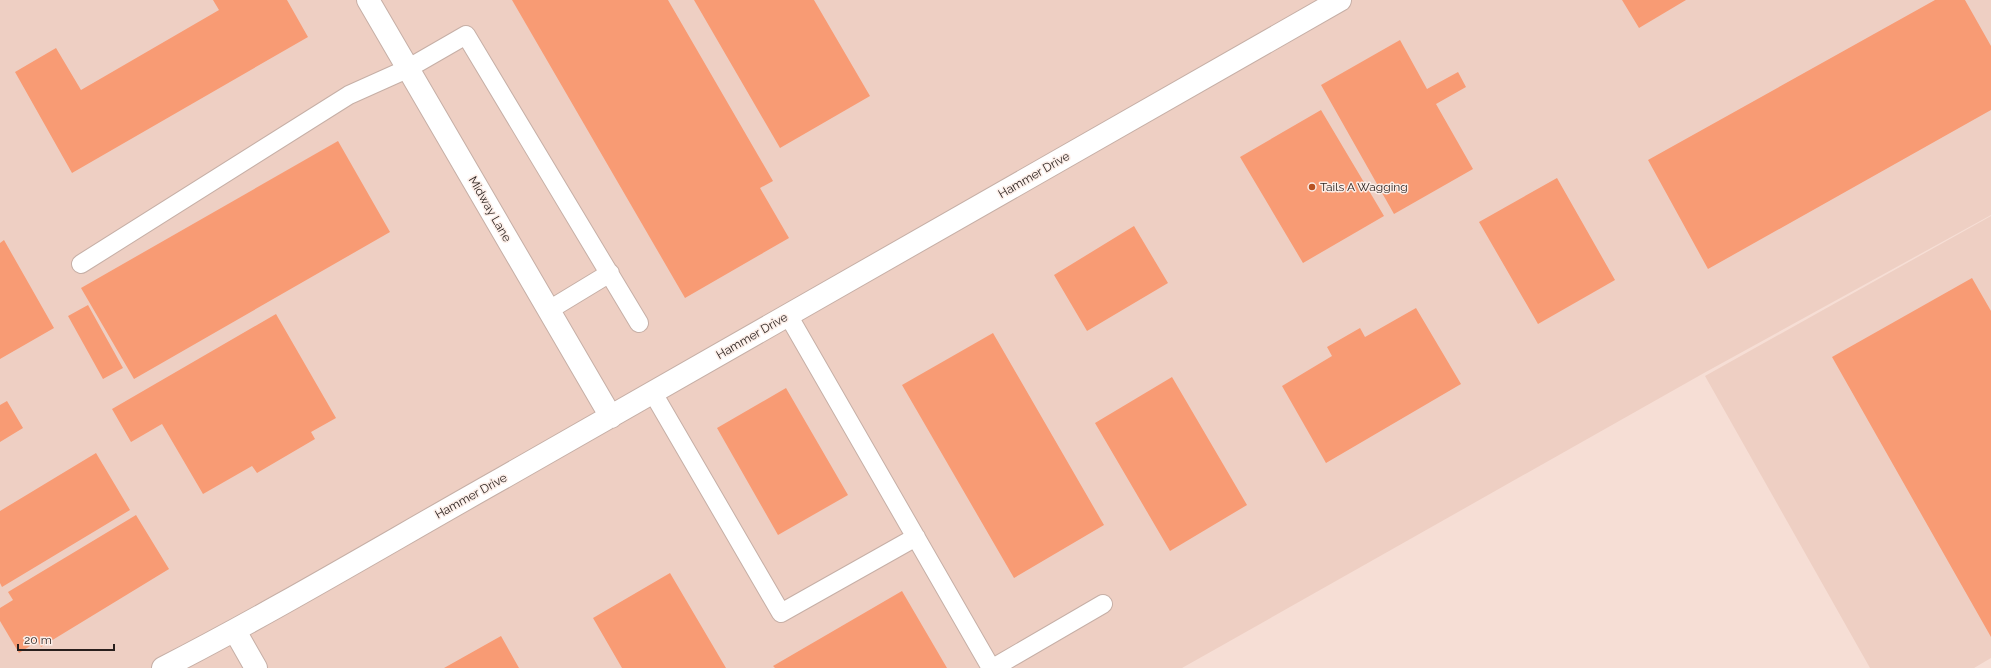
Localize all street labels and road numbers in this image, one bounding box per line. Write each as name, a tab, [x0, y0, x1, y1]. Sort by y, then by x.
street label: Hammer Drive	[996, 149, 1072, 201]
street label: Midway Lane	[466, 174, 514, 244]
street label: Hammer Drive	[714, 310, 790, 362]
street label: Hammer Drive	[433, 470, 509, 522]

